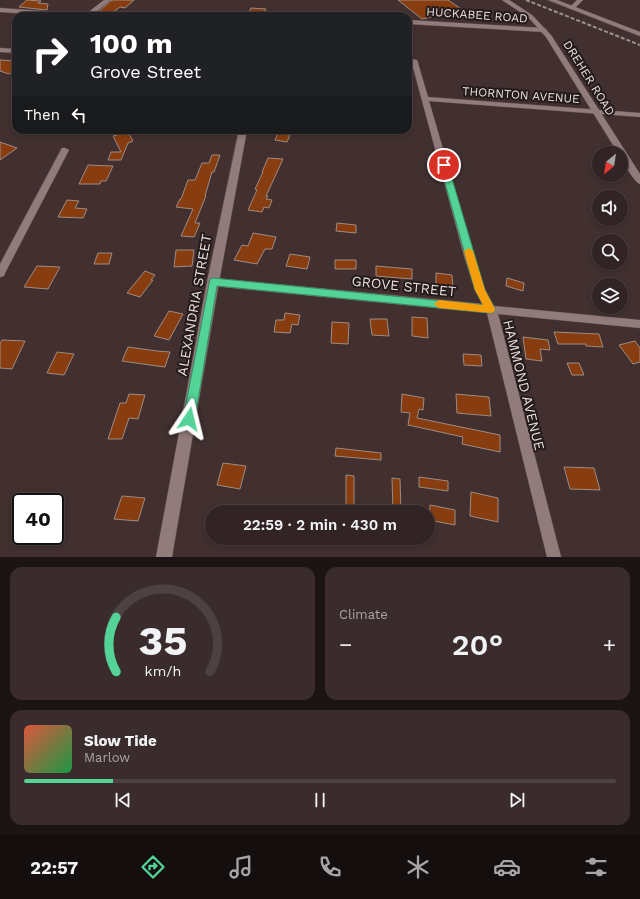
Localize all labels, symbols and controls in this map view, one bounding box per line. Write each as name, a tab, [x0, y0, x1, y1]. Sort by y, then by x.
street label: HUCKABEE ROAD	[426, 4, 528, 26]
text: 100 m	[90, 27, 173, 60]
icon: right	[24, 28, 76, 80]
street label: DREHER ROAD	[560, 38, 618, 118]
text: Grove Street	[90, 61, 201, 82]
street label: THORNTON AVENUE	[462, 84, 581, 106]
icon: left	[68, 104, 90, 126]
text: Then	[24, 106, 60, 124]
north arrow	[592, 146, 628, 182]
map controls	[592, 146, 628, 314]
pin	[427, 148, 461, 182]
icon: arrive	[433, 154, 455, 176]
button: sound	[592, 190, 628, 226]
street label: ALEXANDRIA STREET	[174, 232, 214, 377]
button: search	[592, 234, 628, 270]
street label: GROVE STREET	[351, 273, 458, 300]
button: layers	[592, 278, 628, 314]
street label: HAMMOND AVENUE	[500, 318, 548, 452]
position arrow	[168, 398, 210, 440]
speed limit sign: 40	[12, 493, 64, 545]
text: 22:59 · 2 min · 430 m	[243, 516, 397, 534]
text: Climate	[339, 607, 388, 622]
text: 35	[138, 615, 187, 664]
text: 20°	[452, 627, 503, 662]
text: −	[339, 632, 352, 657]
text: +	[603, 632, 616, 657]
text: km/h	[144, 662, 181, 678]
text: Slow Tide	[84, 732, 157, 750]
text: Marlow	[84, 750, 130, 765]
icon: previous	[112, 789, 134, 811]
icon: pause	[309, 789, 331, 811]
icon: next	[506, 789, 528, 811]
icon: directions	[139, 853, 167, 881]
icon: music	[227, 853, 255, 881]
icon: phone	[316, 853, 344, 881]
icon: climate	[404, 853, 432, 881]
icon: car	[493, 853, 521, 881]
icon: filters	[582, 853, 610, 881]
text: 22:57	[30, 857, 78, 878]

